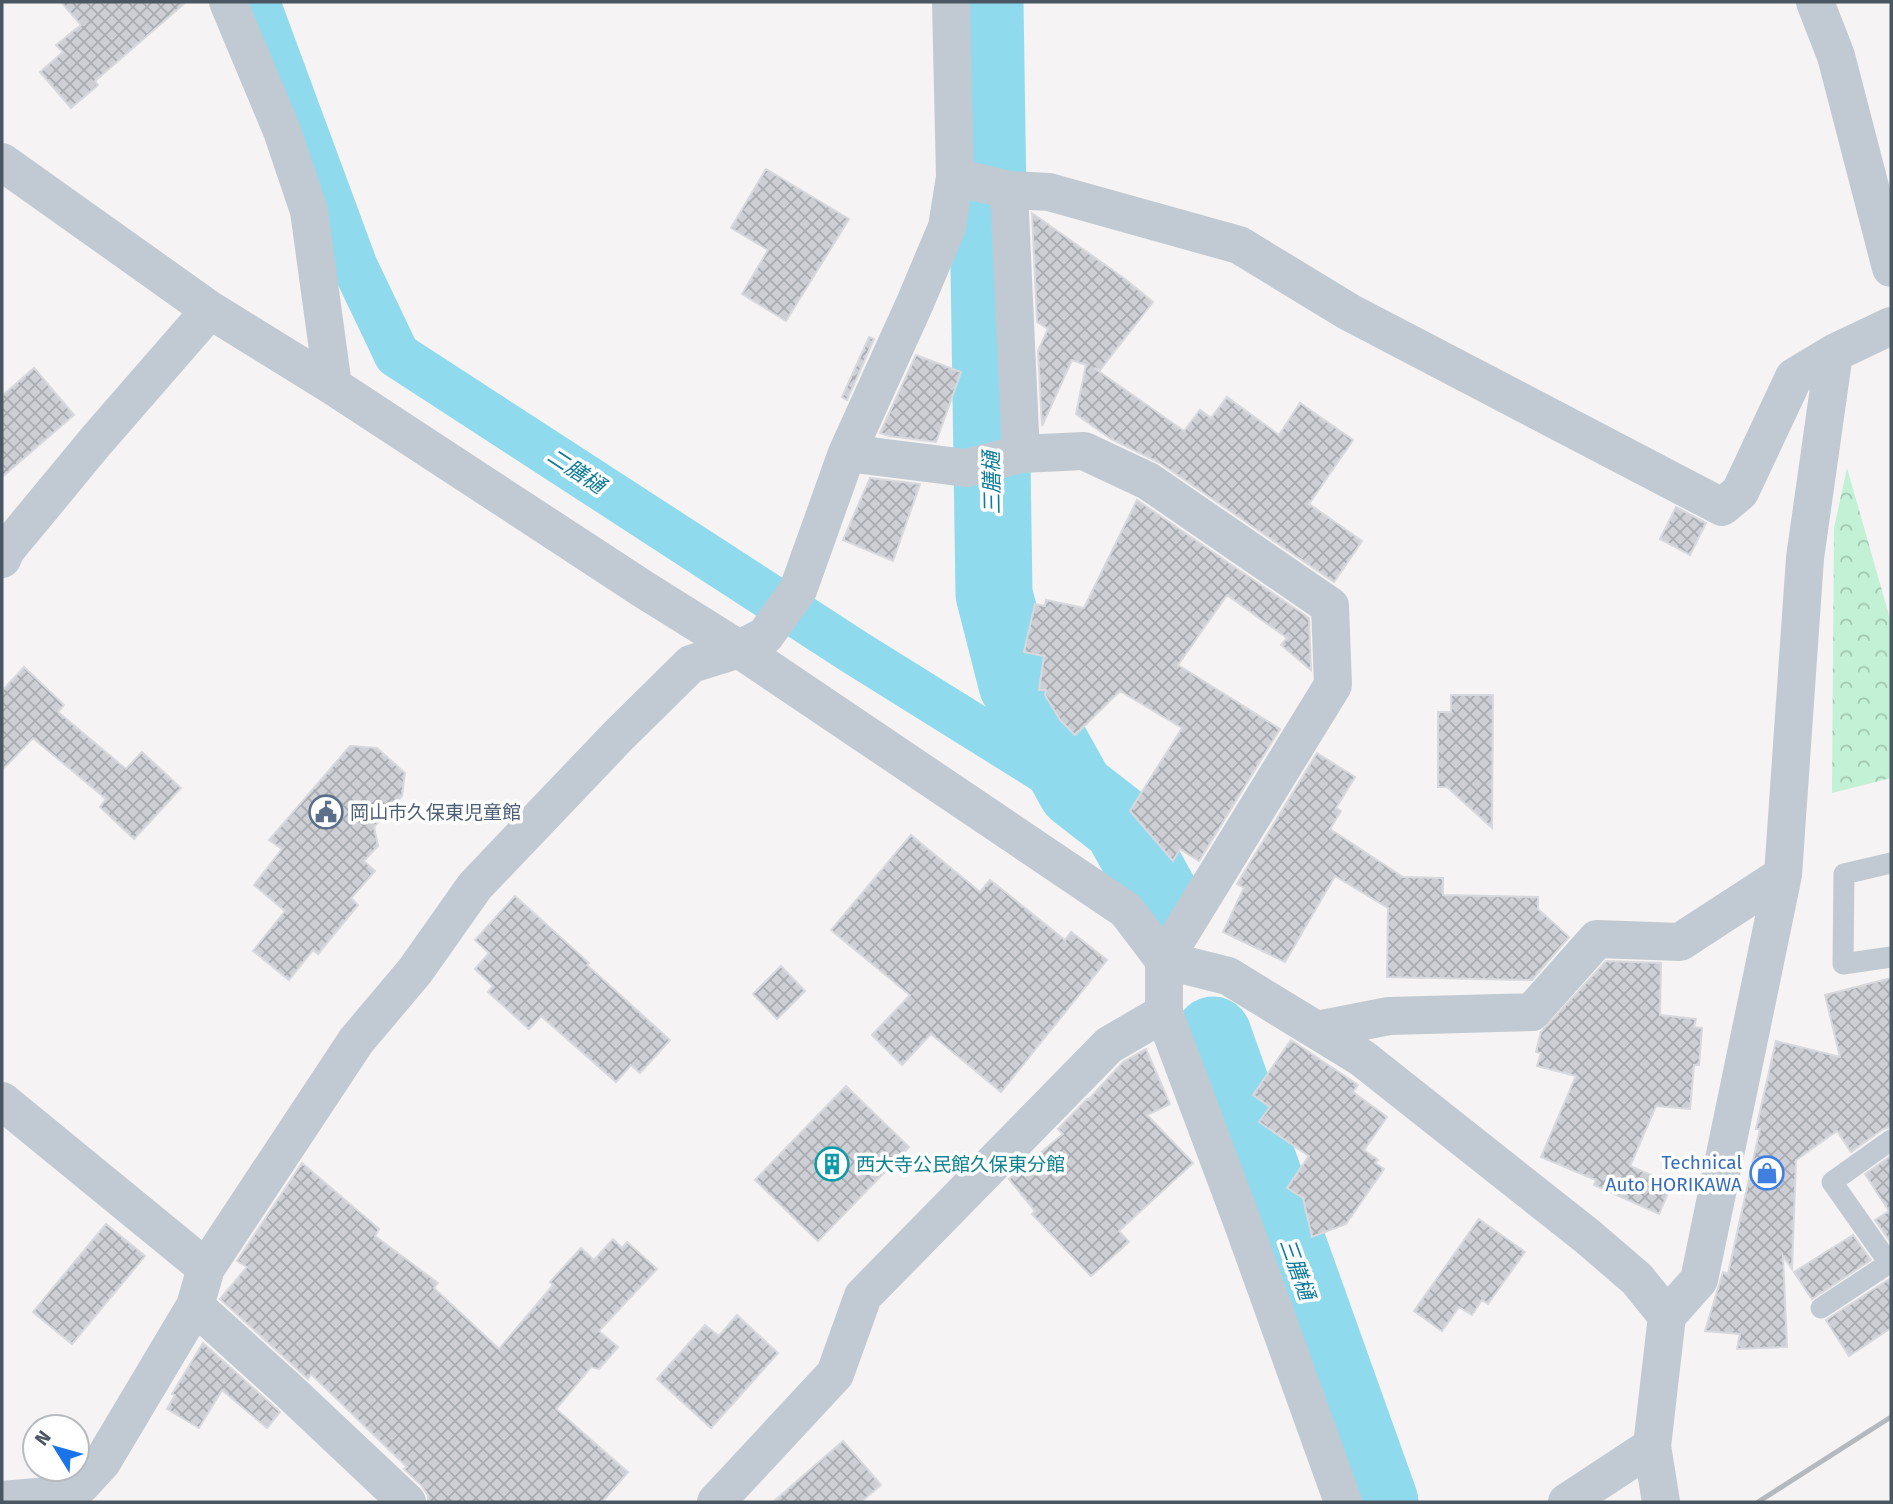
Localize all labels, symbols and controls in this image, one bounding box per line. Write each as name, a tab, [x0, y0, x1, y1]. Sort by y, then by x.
water label: 二膳樋	[543, 443, 612, 501]
water label: 三膳樋	[978, 448, 1006, 515]
public building icon: 岡山市久保東児童館	[307, 793, 345, 831]
place label: 岡山市久保東児童館	[350, 801, 521, 824]
building icon: 西大寺公民館久保東分館	[813, 1145, 851, 1183]
place label: Technical Auto HORIKAWA	[1606, 1151, 1742, 1196]
place label: 西大寺公民館久保東分館	[856, 1153, 1065, 1176]
shop icon: Technical Auto HORIKAWA	[1748, 1154, 1786, 1192]
water label: 三膳樋	[1274, 1235, 1321, 1306]
north arrow	[21, 1413, 91, 1483]
text: N	[30, 1426, 56, 1450]

